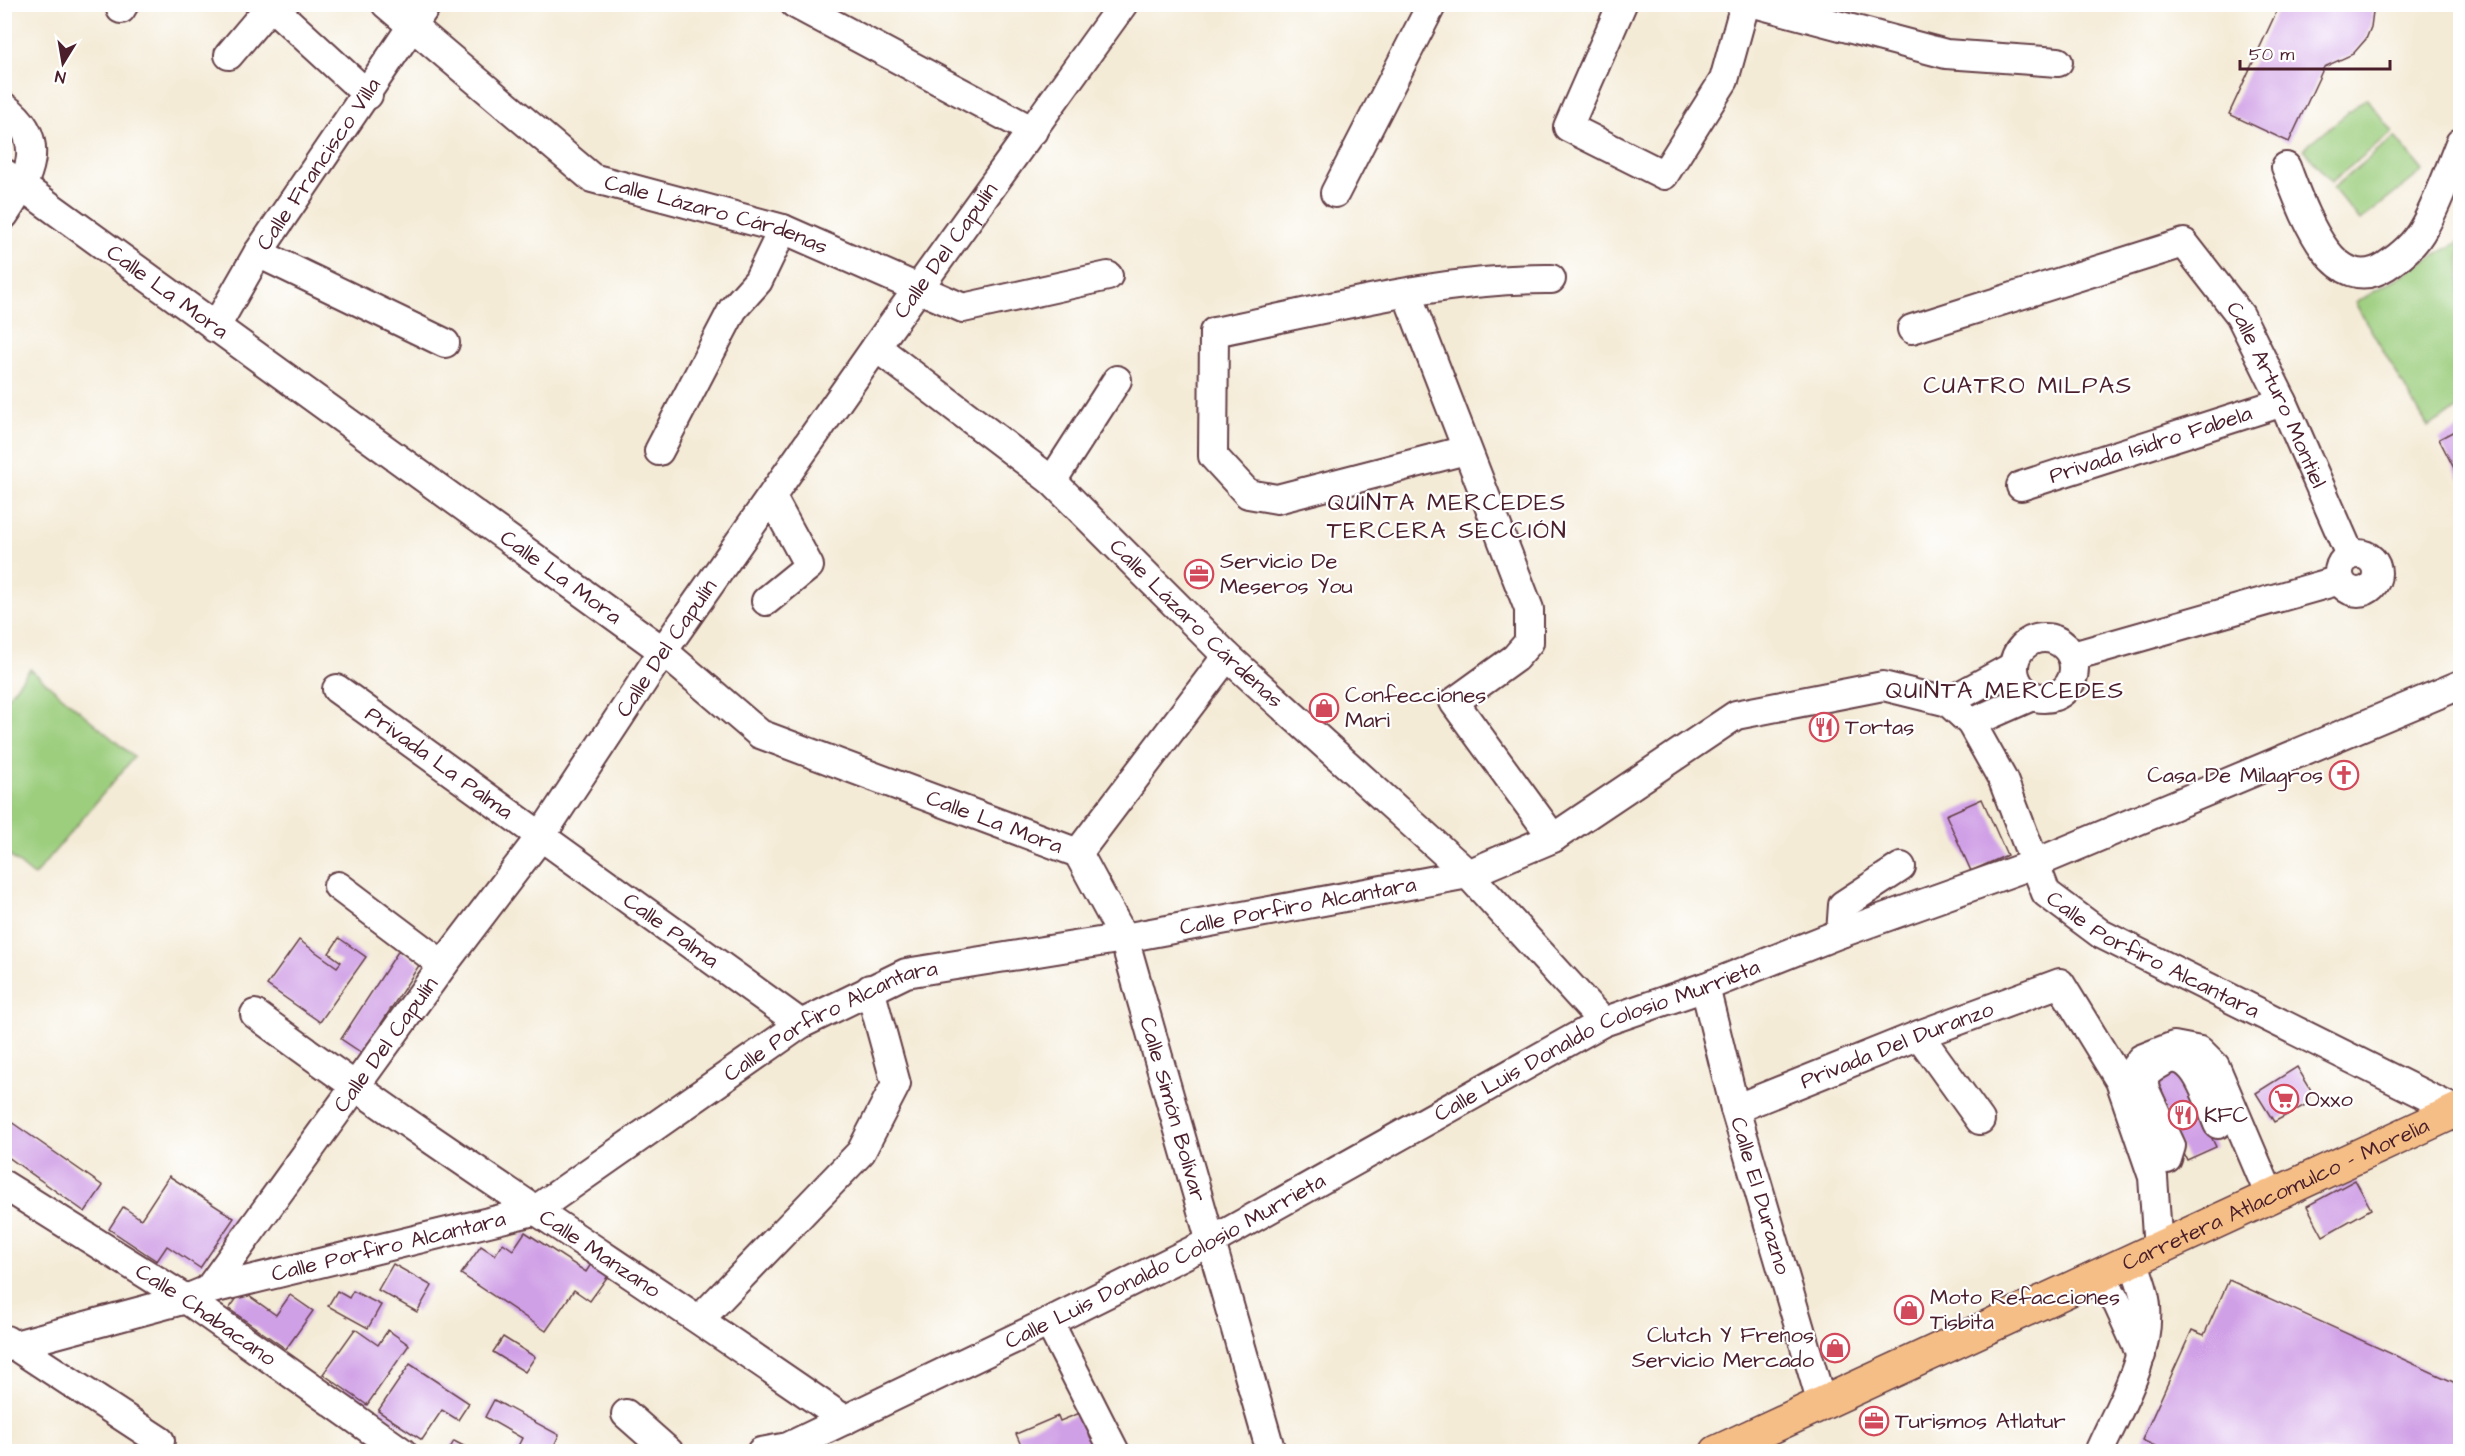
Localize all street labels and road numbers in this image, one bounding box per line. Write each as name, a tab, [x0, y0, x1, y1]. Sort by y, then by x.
street label: Calle Francisco Villa	[249, 71, 388, 257]
street label: Calle Lázaro Cárdenas	[601, 167, 833, 262]
street label: Calle Del Capulín	[886, 176, 1005, 325]
street label: Calle La Mora	[100, 237, 235, 346]
street label: Calle Arturo Montiel	[2219, 294, 2334, 493]
street label: Privada Isidro Fabela	[2045, 397, 2256, 491]
street label: Calle La Mora	[494, 522, 628, 632]
street label: Calle Lázaro Cárdenas	[1103, 532, 1290, 715]
street label: Calle Del Capulín	[608, 573, 724, 723]
street label: Privada La Palma	[359, 699, 519, 827]
street label: Calle La Mora	[922, 782, 1067, 861]
street label: Calle Porfiro Alcantara	[1177, 868, 1419, 943]
street label: Calle Porfiro Alcantara	[2040, 883, 2265, 1026]
street label: Calle Palma	[617, 885, 725, 975]
street label: Calle Luis Donaldo Colosio Murrieta	[1428, 951, 1764, 1129]
street label: Calle Porfiro Alcantara	[717, 953, 940, 1089]
street label: Calle Del Capulín	[326, 970, 445, 1119]
street label: Privada Del Duranzo	[1796, 993, 1998, 1097]
street label: Calle Simón Bolívar	[1132, 1013, 1214, 1205]
street label: Carretera Atlacomulco - Morelia	[2117, 1110, 2434, 1279]
street label: Calle El Durazno	[1723, 1113, 1799, 1279]
street label: Calle Luis Donaldo Colosio Murrieta	[1000, 1165, 1331, 1356]
street label: Calle Manzano	[533, 1201, 667, 1306]
street label: Calle Porfiro Alcantara	[268, 1203, 509, 1290]
street label: Calle Chabacano	[130, 1256, 283, 1374]

